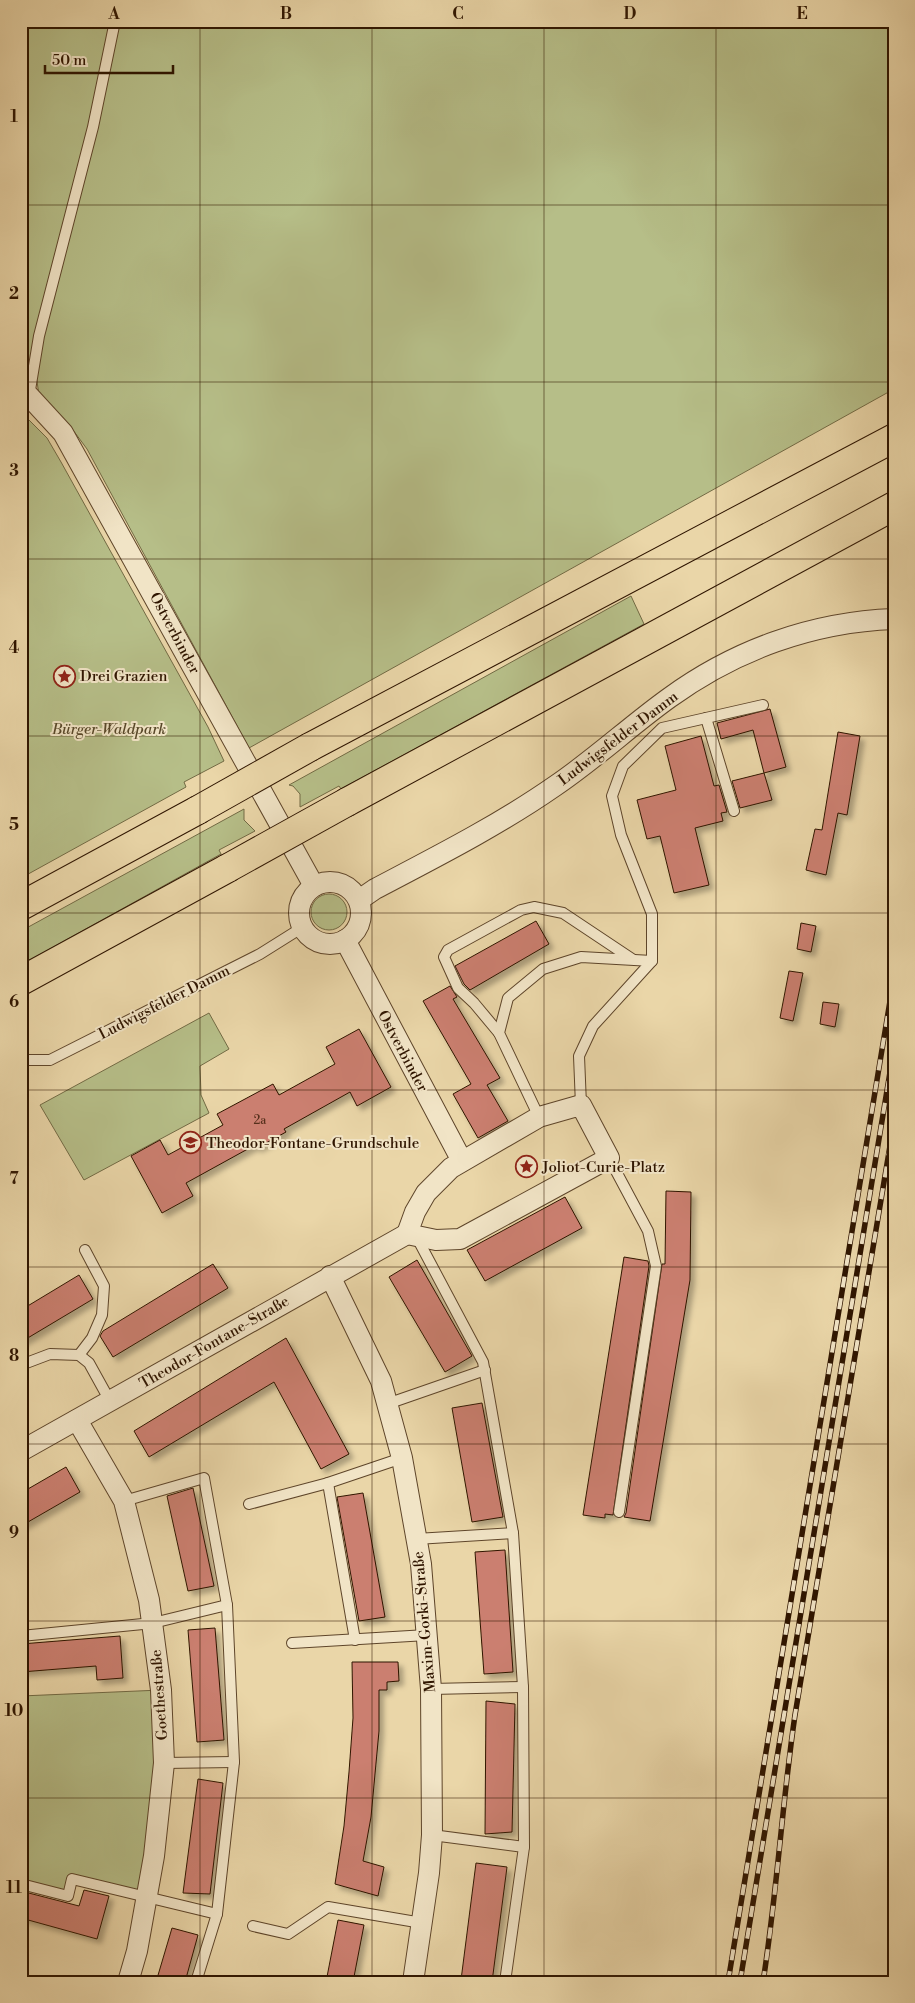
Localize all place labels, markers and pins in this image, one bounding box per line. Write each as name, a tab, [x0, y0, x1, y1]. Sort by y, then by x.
place icon: Drei Grazien	[52, 664, 76, 688]
place label: Drei Grazien	[80, 667, 167, 686]
school or university icon: Theodor-Fontane-Grundschule	[178, 1131, 202, 1155]
place label: Theodor-Fontane-Grundschule	[206, 1134, 419, 1153]
place icon: Joliot-Curie-Platz	[514, 1155, 538, 1179]
place label: Joliot-Curie-Platz	[541, 1158, 665, 1177]

